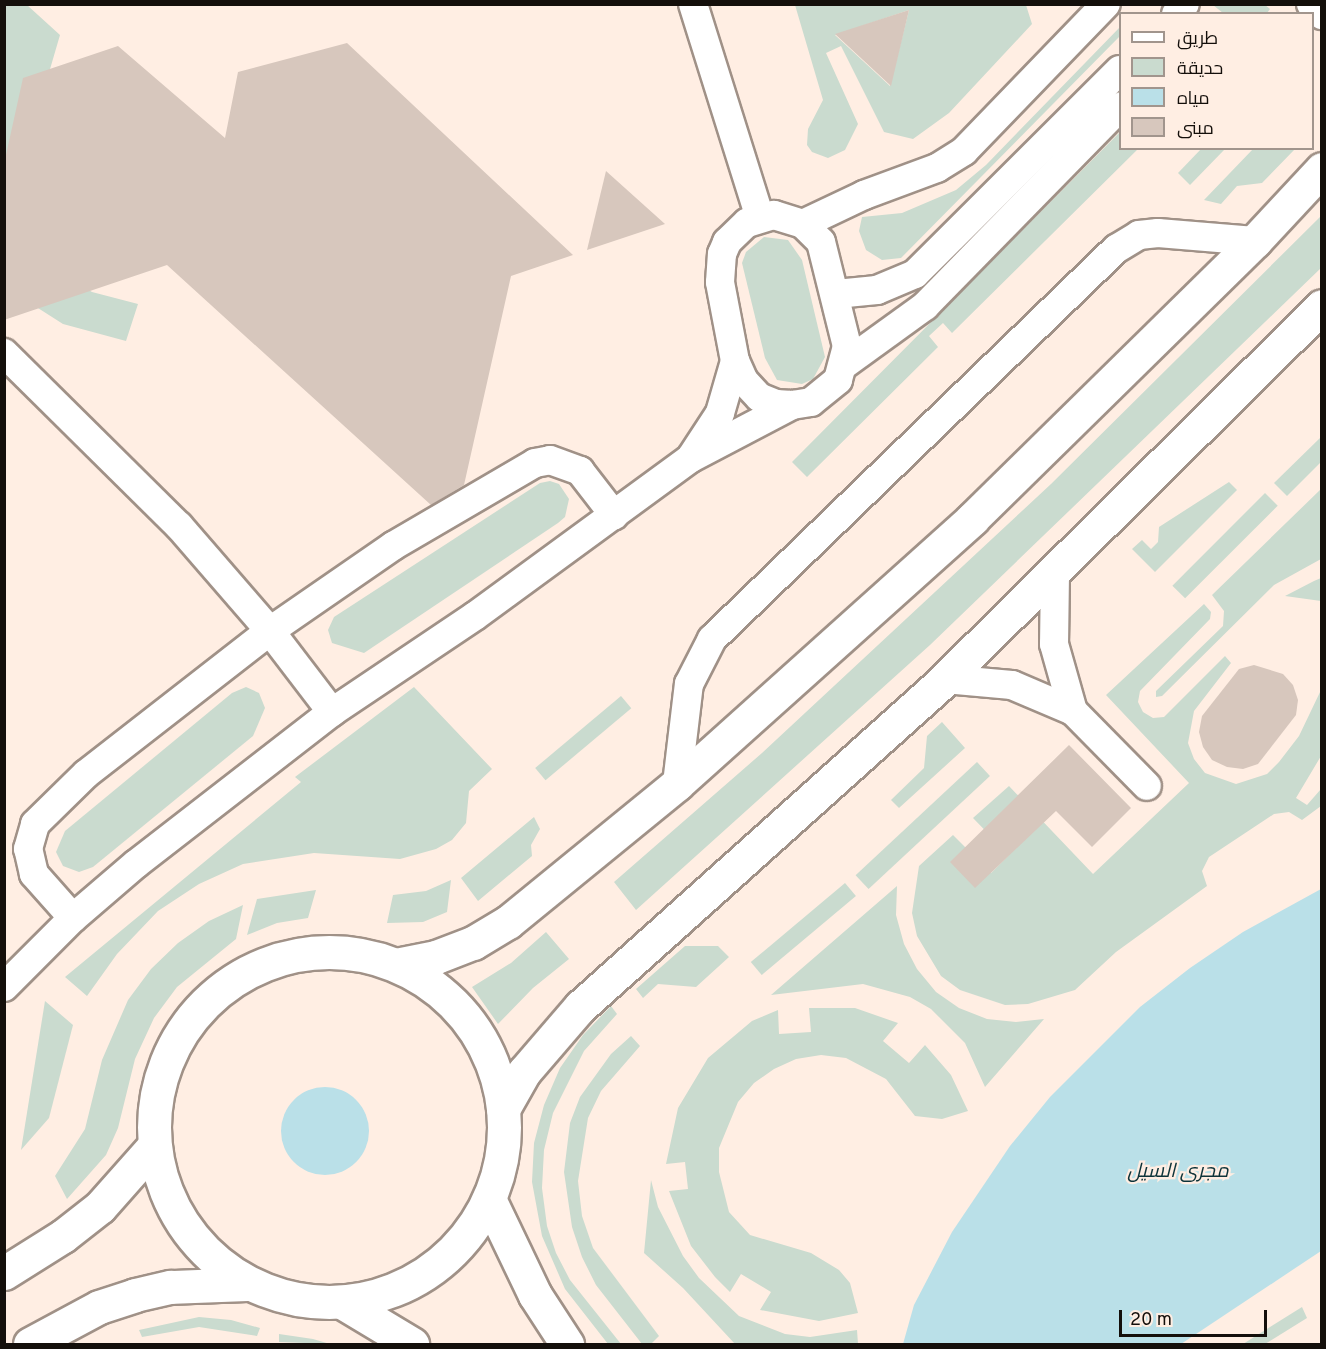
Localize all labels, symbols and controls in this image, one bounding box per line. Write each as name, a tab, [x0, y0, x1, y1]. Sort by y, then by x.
legend	[1119, 12, 1314, 150]
text: طريق	[1177, 28, 1218, 51]
text: حديقة	[1177, 58, 1223, 81]
text: مياه	[1177, 88, 1210, 111]
text: مبنى	[1177, 118, 1214, 141]
water label: مجرى السيل	[1127, 1160, 1229, 1184]
scale bar	[1122, 1298, 1270, 1336]
text: 20 m	[1130, 1309, 1172, 1332]

